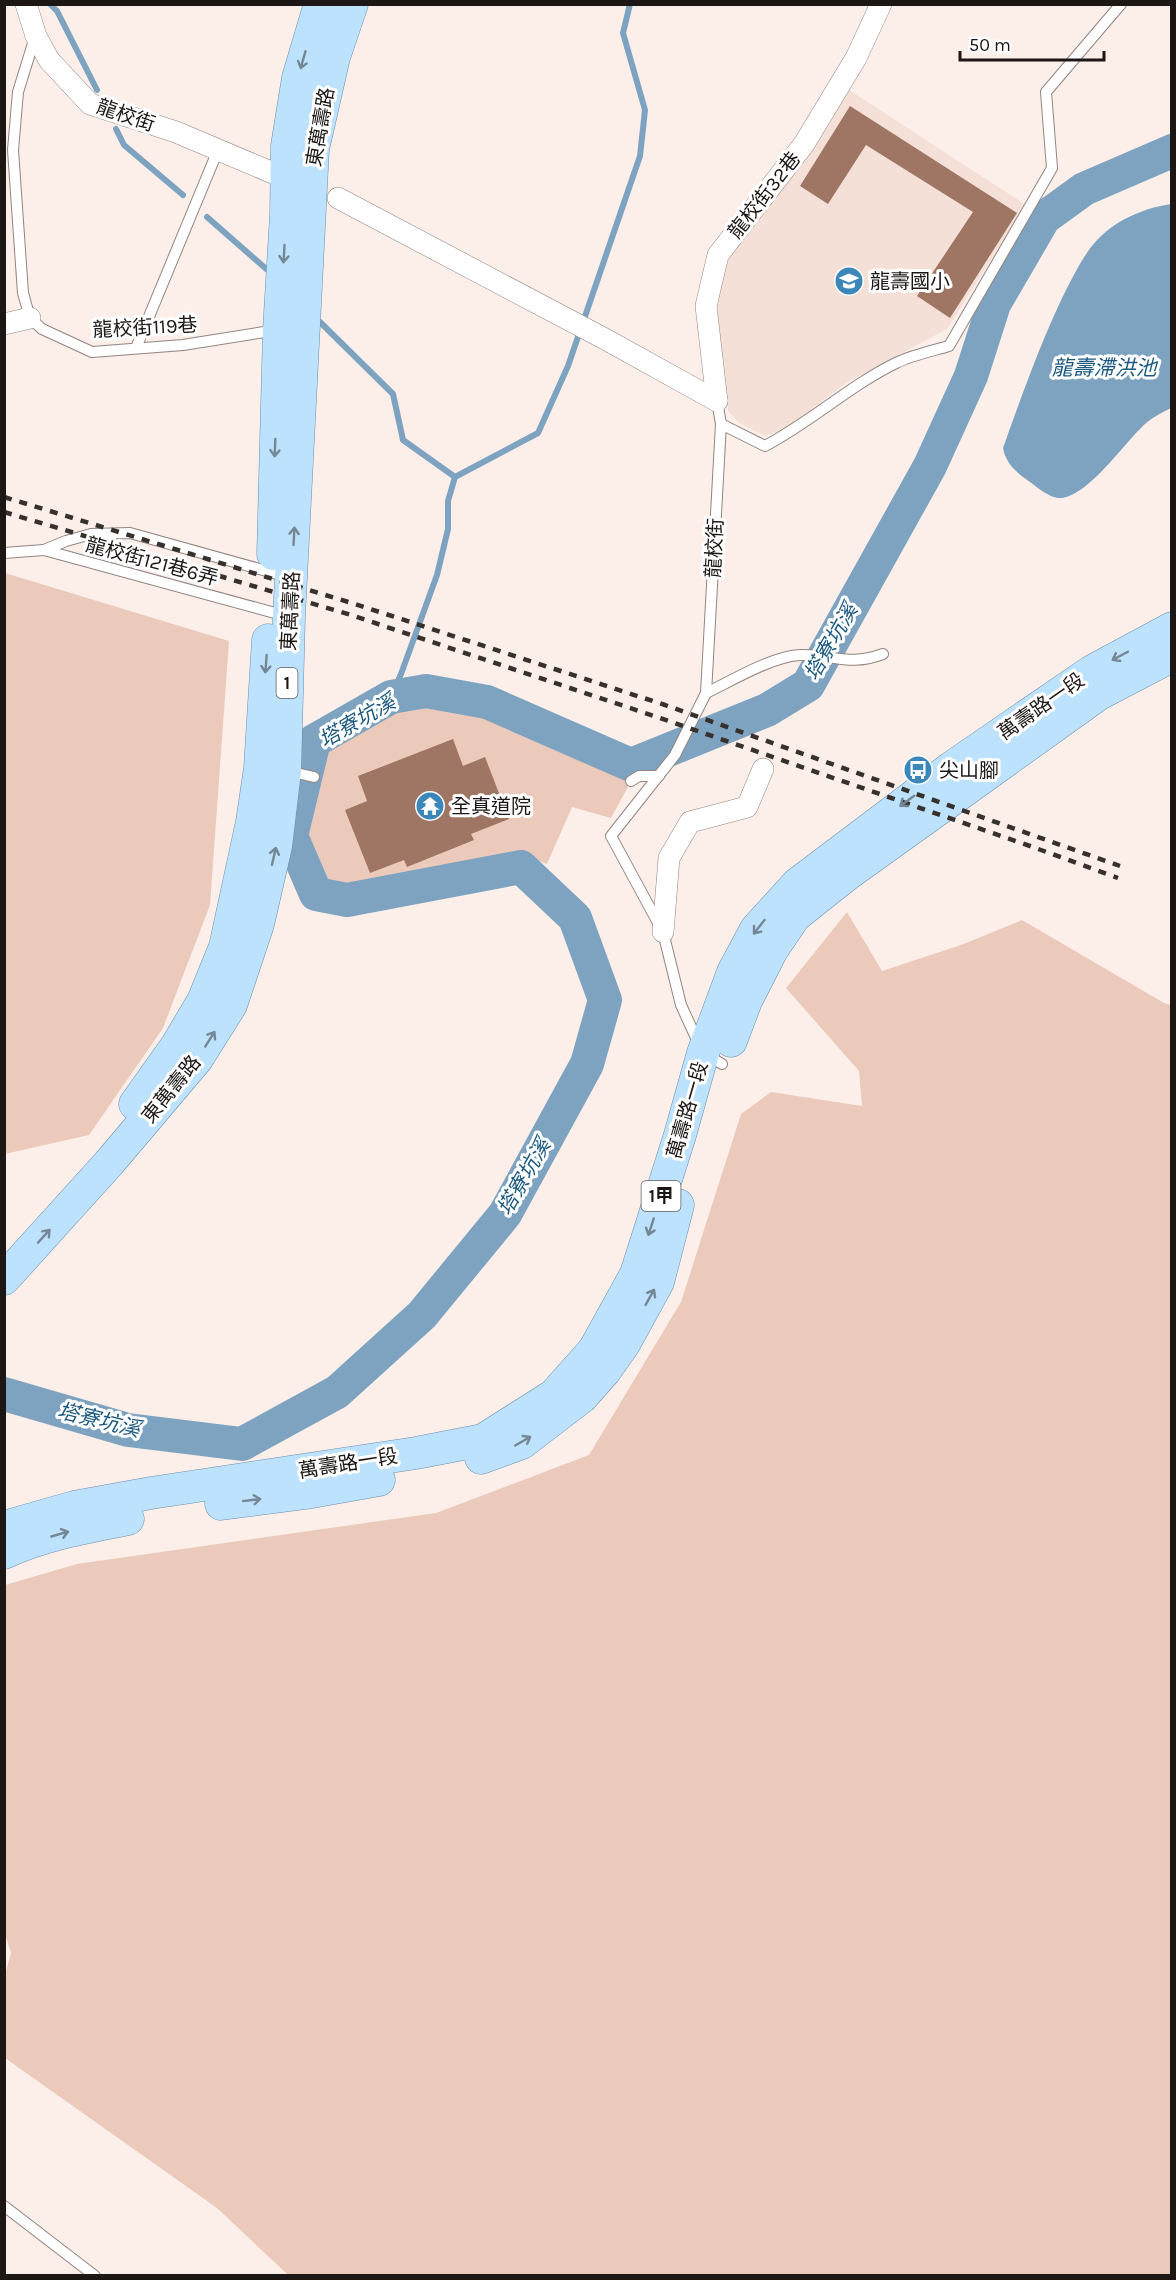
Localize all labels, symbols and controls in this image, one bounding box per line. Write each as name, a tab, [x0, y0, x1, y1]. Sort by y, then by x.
scale bar	[960, 24, 1104, 62]
text: 50 m	[969, 34, 1011, 56]
one-way arrow	[297, 50, 308, 69]
street label: 東萬壽路	[302, 86, 339, 168]
street label: 龍校街	[94, 95, 158, 136]
street label: 龍校街32巷	[724, 147, 805, 243]
one-way arrow	[278, 243, 289, 263]
school or university icon: 龍壽國小	[833, 265, 865, 297]
place label: 龍壽國小	[870, 270, 950, 293]
street label: 龍校街119巷	[92, 313, 198, 342]
water label: 龍壽滯洪池	[1052, 356, 1158, 380]
one-way arrow	[269, 438, 281, 458]
street label: 龍校街	[701, 517, 728, 579]
one-way arrow	[288, 526, 299, 546]
street label: 龍校街121巷6弄	[83, 533, 221, 590]
street label: 東萬壽路	[277, 570, 304, 652]
water label: 塔寮坑溪	[800, 597, 864, 684]
one-way arrow	[1112, 650, 1129, 662]
one-way arrow	[261, 654, 272, 674]
road number: 1	[276, 668, 298, 698]
street label: 萬壽路一段	[994, 668, 1089, 745]
water label: 塔寮坑溪	[315, 688, 402, 752]
bus stop icon: 尖山腳	[902, 754, 934, 786]
place label: 尖山腳	[939, 759, 999, 782]
temple icon: 全真道院	[414, 790, 446, 822]
place label: 全真道院	[451, 795, 531, 818]
one-way arrow	[899, 795, 915, 807]
one-way arrow	[269, 847, 280, 866]
one-way arrow	[753, 918, 765, 934]
one-way arrow	[205, 1031, 217, 1048]
street label: 東萬壽路	[137, 1051, 205, 1128]
street label: 萬壽路一段	[663, 1059, 712, 1161]
water label: 塔寮坑溪	[493, 1132, 557, 1219]
road number: 1甲	[642, 1181, 680, 1211]
one-way arrow	[644, 1217, 655, 1236]
one-way arrow	[37, 1228, 51, 1243]
one-way arrow	[644, 1289, 656, 1306]
water label: 塔寮坑溪	[55, 1398, 146, 1443]
one-way arrow	[514, 1435, 531, 1447]
street label: 萬壽路一段	[297, 1444, 399, 1483]
one-way arrow	[241, 1494, 261, 1505]
one-way arrow	[50, 1528, 69, 1539]

